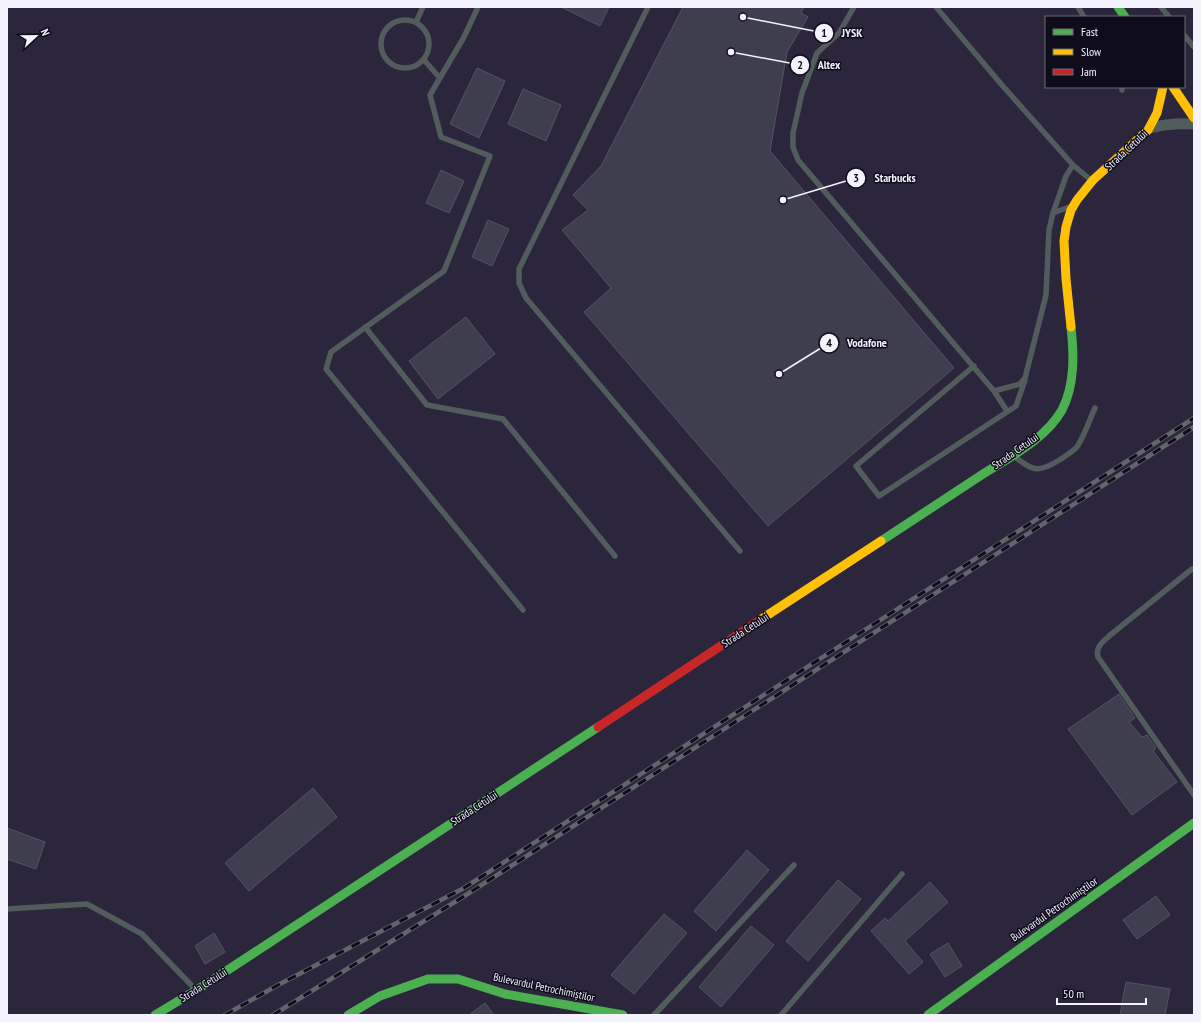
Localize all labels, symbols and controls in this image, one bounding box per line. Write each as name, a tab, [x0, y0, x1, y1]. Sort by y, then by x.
north arrow	[16, 16, 56, 56]
legend	[1045, 16, 1185, 88]
callout: JYSK	[814, 21, 871, 45]
text: Fast	[1081, 24, 1099, 39]
text: 1	[821, 25, 827, 40]
text: JYSK	[841, 25, 863, 40]
text: N	[38, 27, 53, 38]
text: Slow	[1081, 44, 1102, 59]
callout: Altex	[790, 53, 848, 77]
text: 2	[797, 57, 803, 72]
text: Altex	[817, 57, 841, 72]
text: Jam	[1080, 64, 1097, 79]
street label: Strada Cetului	[1102, 127, 1150, 173]
callout: Starbucks	[846, 166, 924, 190]
text: 3	[853, 170, 859, 185]
text: Starbucks	[874, 170, 916, 185]
callout: Vodafone	[819, 331, 895, 355]
text: 4	[826, 335, 832, 350]
text: Vodafone	[846, 335, 887, 350]
street label: Strada Cetului	[989, 430, 1041, 472]
street label: Strada Cetului	[719, 610, 771, 650]
street label: Strada Cetului	[448, 788, 500, 828]
street label: Bulevardul Petrochimiștilor	[1008, 874, 1100, 944]
street label: Strada Cetului	[177, 965, 229, 1005]
street label: Bulevardul Petrochimiștilor	[492, 969, 596, 1005]
scale bar	[1057, 980, 1146, 1006]
text: 50 m	[1063, 986, 1084, 1001]

